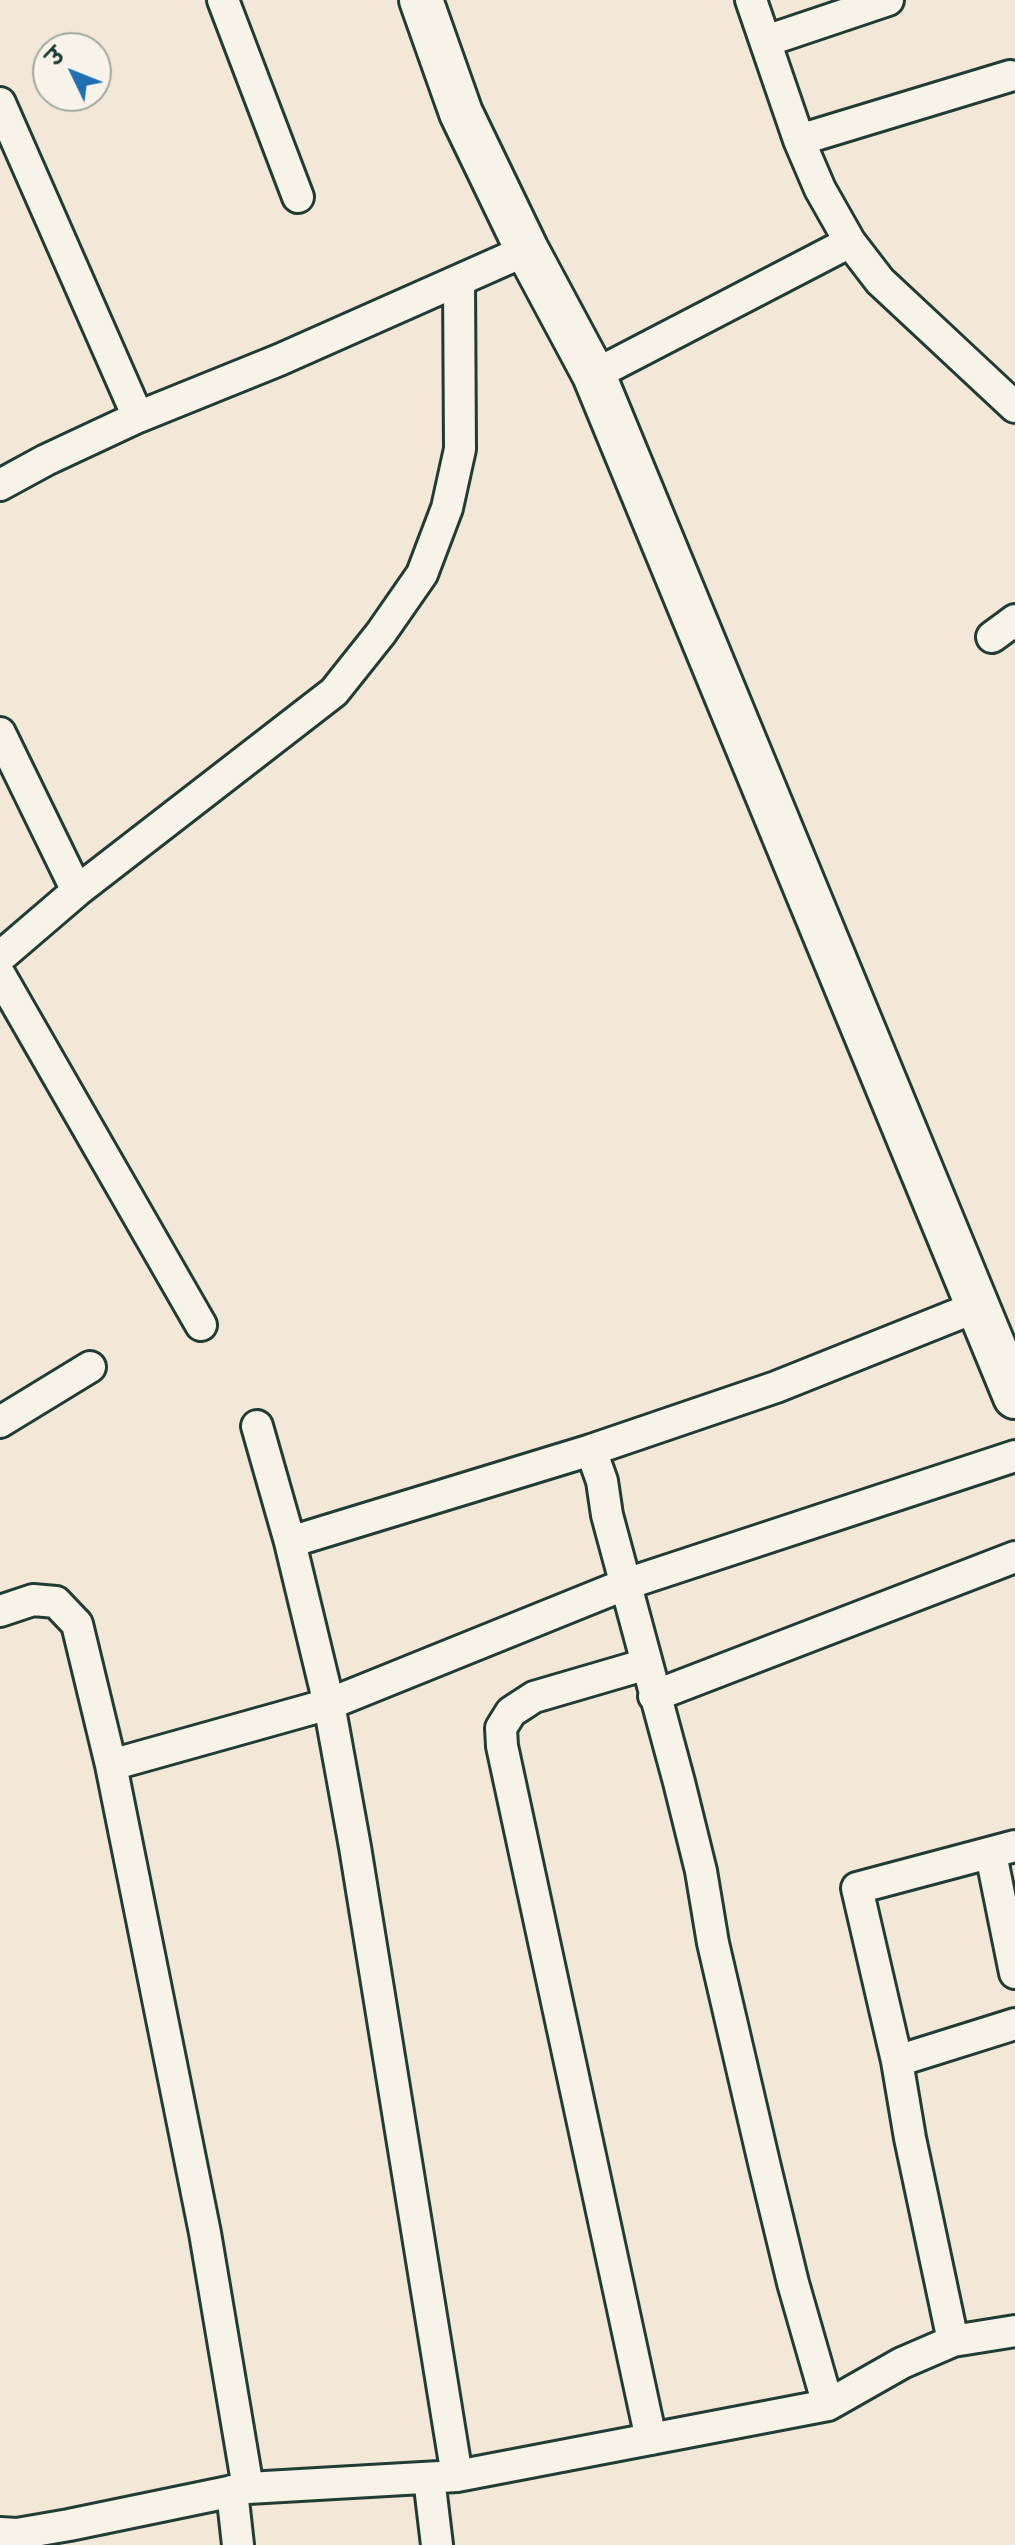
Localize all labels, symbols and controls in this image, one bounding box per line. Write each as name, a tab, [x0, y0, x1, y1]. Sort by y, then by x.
north arrow	[32, 32, 112, 112]
text: उ	[36, 38, 75, 75]

